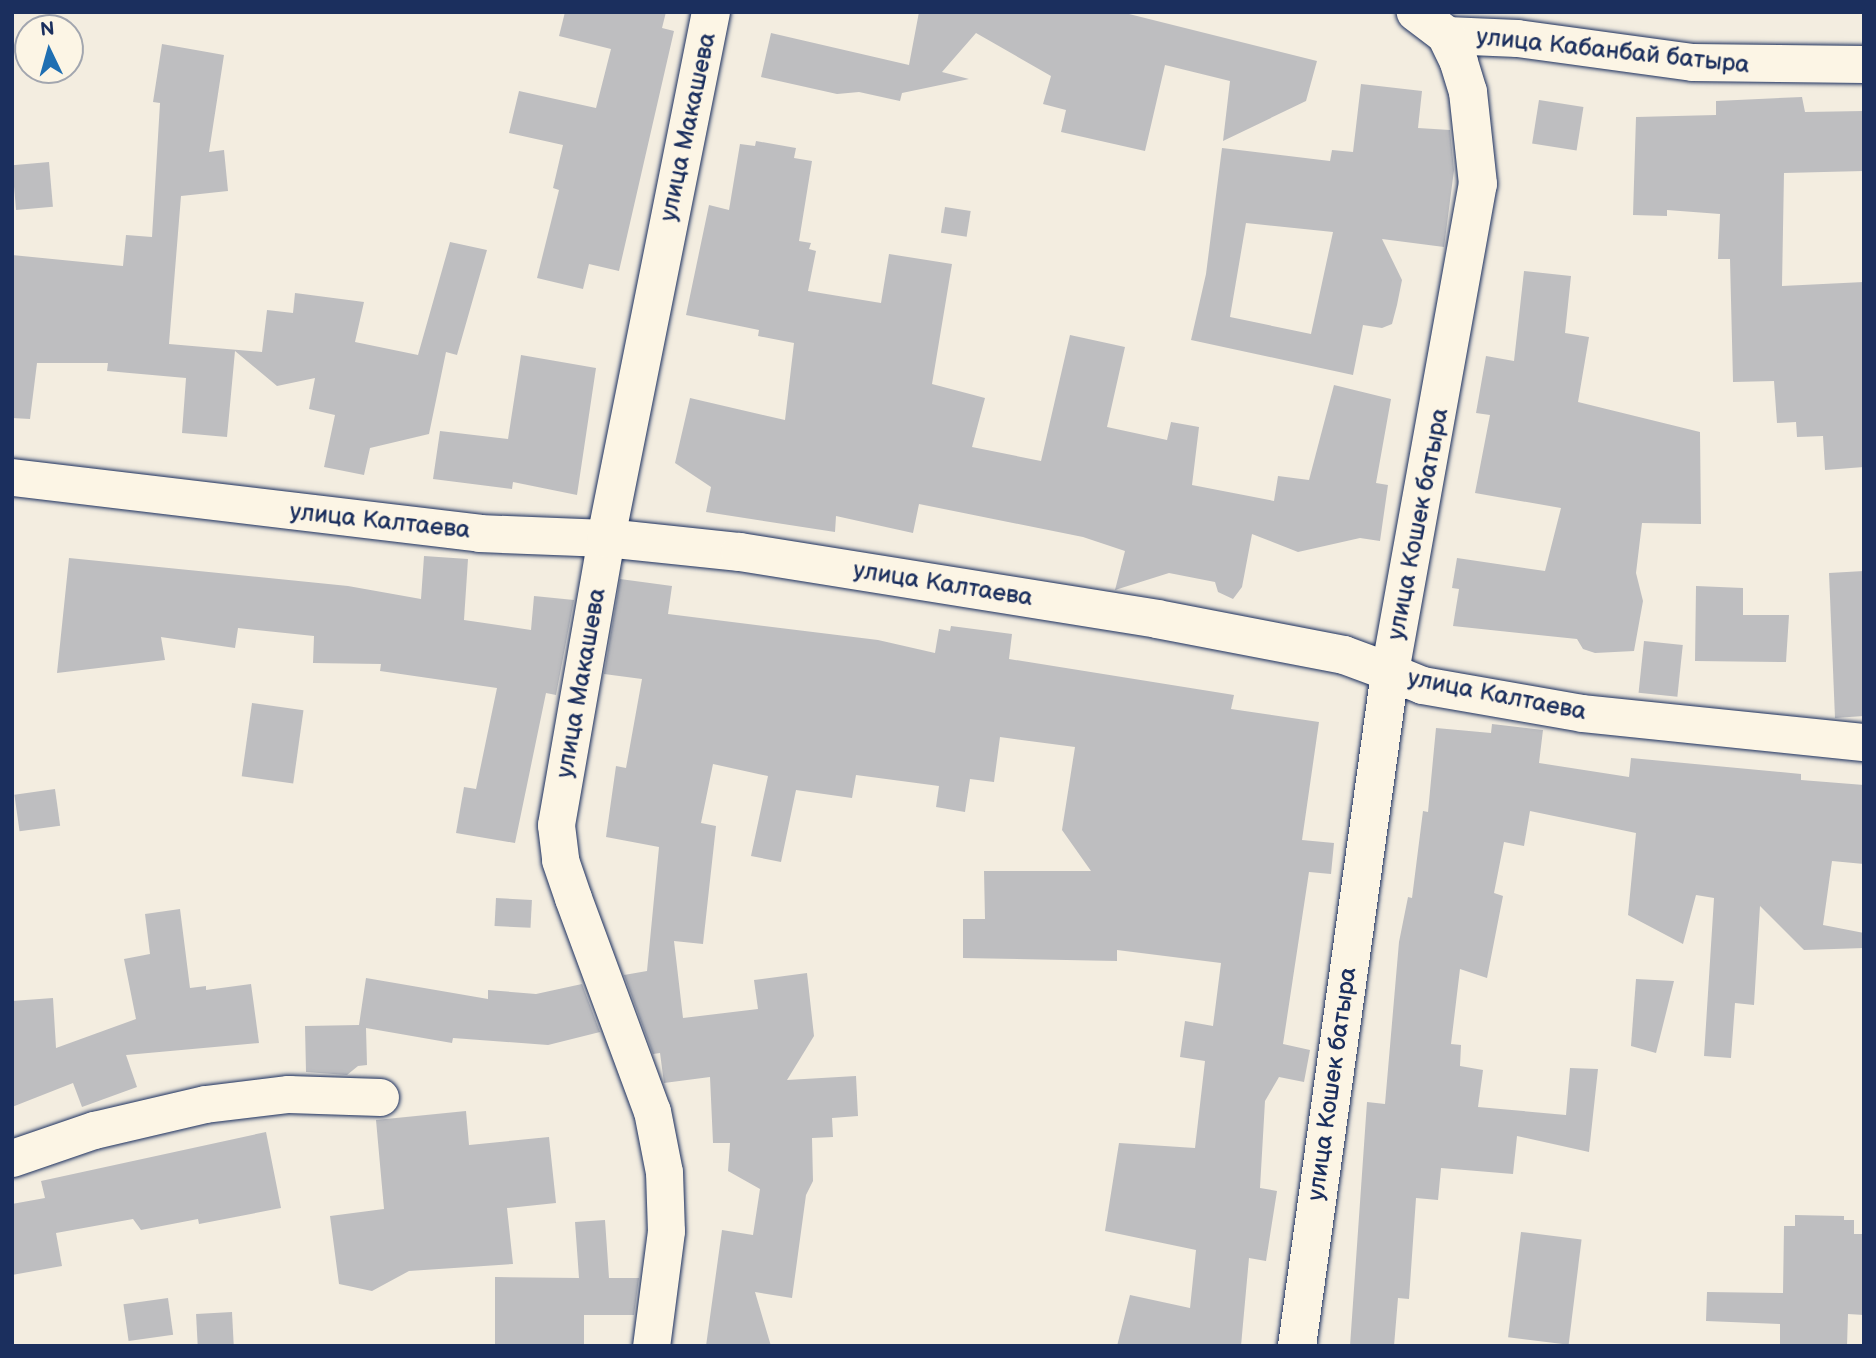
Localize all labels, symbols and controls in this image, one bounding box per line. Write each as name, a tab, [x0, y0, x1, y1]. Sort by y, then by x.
north arrow	[14, 14, 84, 84]
text: N	[39, 17, 55, 42]
street label: улица Кабанбай батыра	[1475, 22, 1751, 80]
street label: улица Макашева	[654, 30, 722, 224]
street label: улица Кошек батыра	[1381, 406, 1455, 642]
street label: улица Калтаева	[288, 497, 472, 545]
street label: улица Калтаева	[851, 556, 1035, 612]
street label: улица Макашева	[550, 586, 612, 780]
street label: улица Калтаева	[1405, 664, 1589, 726]
street label: улица Кошек батыра	[1301, 965, 1363, 1203]

